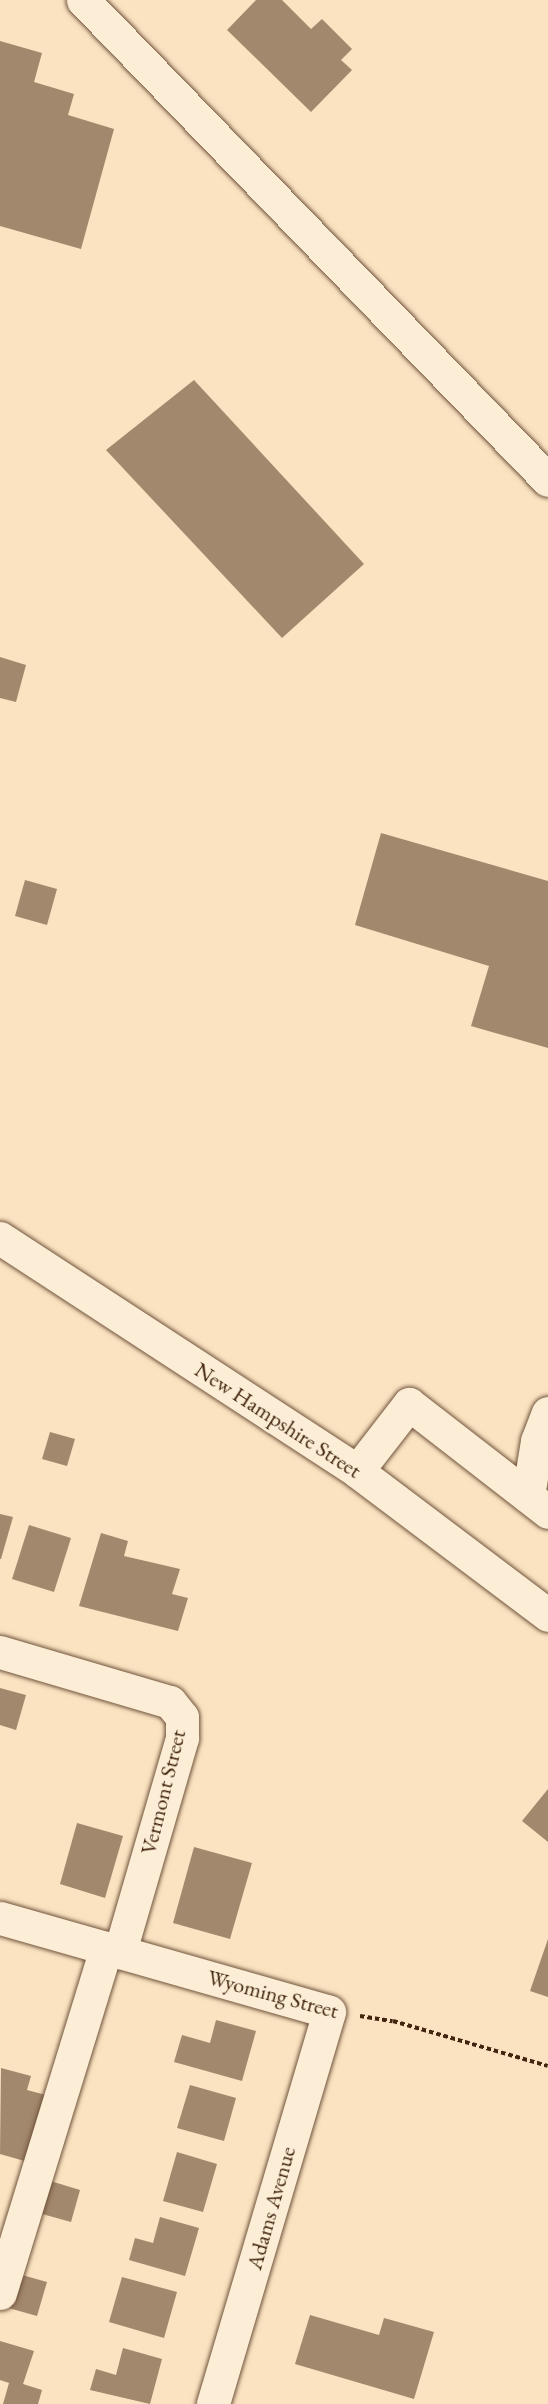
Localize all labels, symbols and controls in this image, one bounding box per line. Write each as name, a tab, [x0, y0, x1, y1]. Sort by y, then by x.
street label: New Hampshire Street	[190, 1356, 366, 1484]
street label: Vermont Street	[135, 1727, 191, 1857]
street label: Wyoming Street	[205, 1964, 341, 2024]
street label: Adams Avenue	[241, 2143, 301, 2273]

